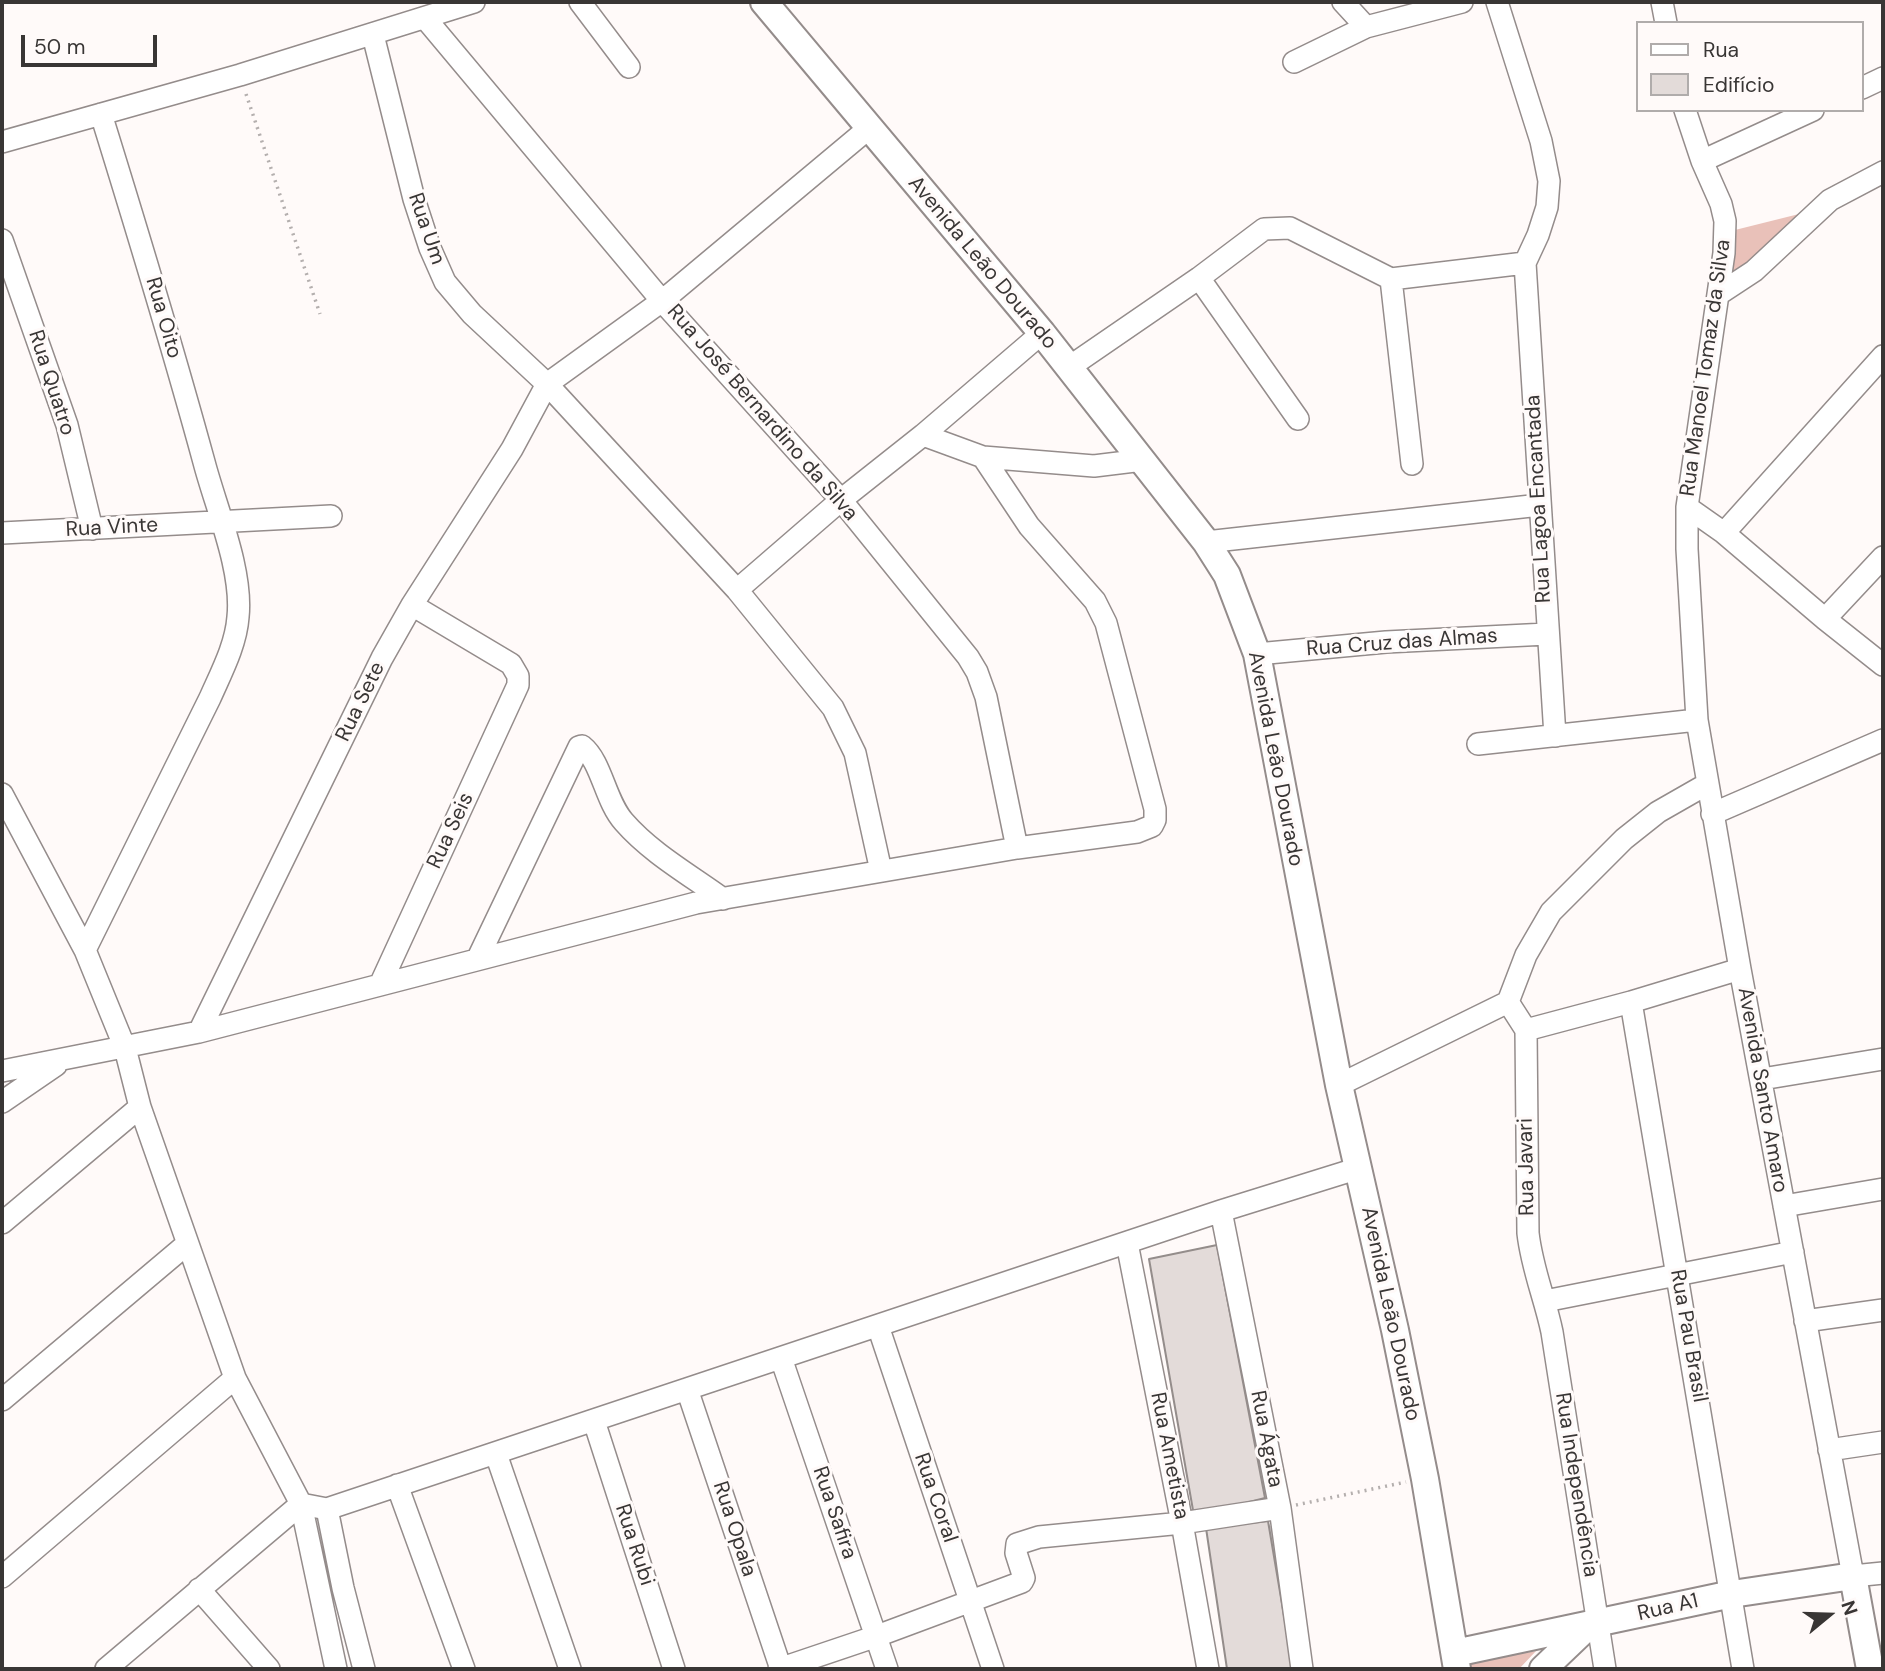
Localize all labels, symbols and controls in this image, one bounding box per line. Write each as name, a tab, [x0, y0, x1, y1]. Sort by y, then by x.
scale bar	[24, 21, 161, 65]
legend	[1636, 21, 1864, 112]
text: 50 m	[34, 33, 85, 61]
text: Rua	[1703, 36, 1739, 64]
text: Edifício	[1703, 71, 1774, 99]
street label: Avenida Leão Dourado	[902, 171, 1062, 355]
street label: Rua Um	[402, 190, 450, 268]
street label: Rua Manoel Tomaz da Silva	[1675, 238, 1737, 498]
street label: Rua Oito	[139, 275, 187, 361]
street label: Rua José Bernardino da Silva	[661, 300, 863, 526]
street label: Rua Quatro	[22, 327, 80, 439]
street label: Rua Lagoa Encantada	[1521, 394, 1557, 604]
street label: Rua Vinte	[65, 513, 159, 543]
street label: Rua Cruz das Almas	[1306, 624, 1498, 662]
street label: Avenida Leão Dourado	[1242, 649, 1308, 869]
street label: Rua Sete	[331, 658, 391, 746]
street label: Rua Seis	[422, 789, 480, 873]
street label: Avenida Santo Amaro	[1732, 985, 1792, 1195]
street label: Rua Javari	[1514, 1118, 1540, 1216]
street label: Avenida Leão Dourado	[1355, 1205, 1425, 1423]
street label: Rua Pau Brasil	[1664, 1268, 1712, 1404]
street label: Rua Ágata	[1244, 1389, 1288, 1489]
street label: Rua Ametista	[1144, 1390, 1194, 1522]
street label: Rua Independência	[1549, 1391, 1603, 1579]
street label: Rua Coral	[908, 1450, 962, 1546]
street label: Rua Safira	[806, 1463, 862, 1563]
street label: Rua Opala	[707, 1478, 761, 1580]
street label: Rua Rubi	[609, 1501, 659, 1589]
north arrow	[1794, 1580, 1864, 1650]
street label: Rua A1	[1635, 1589, 1701, 1627]
text: N	[1835, 1597, 1863, 1619]

